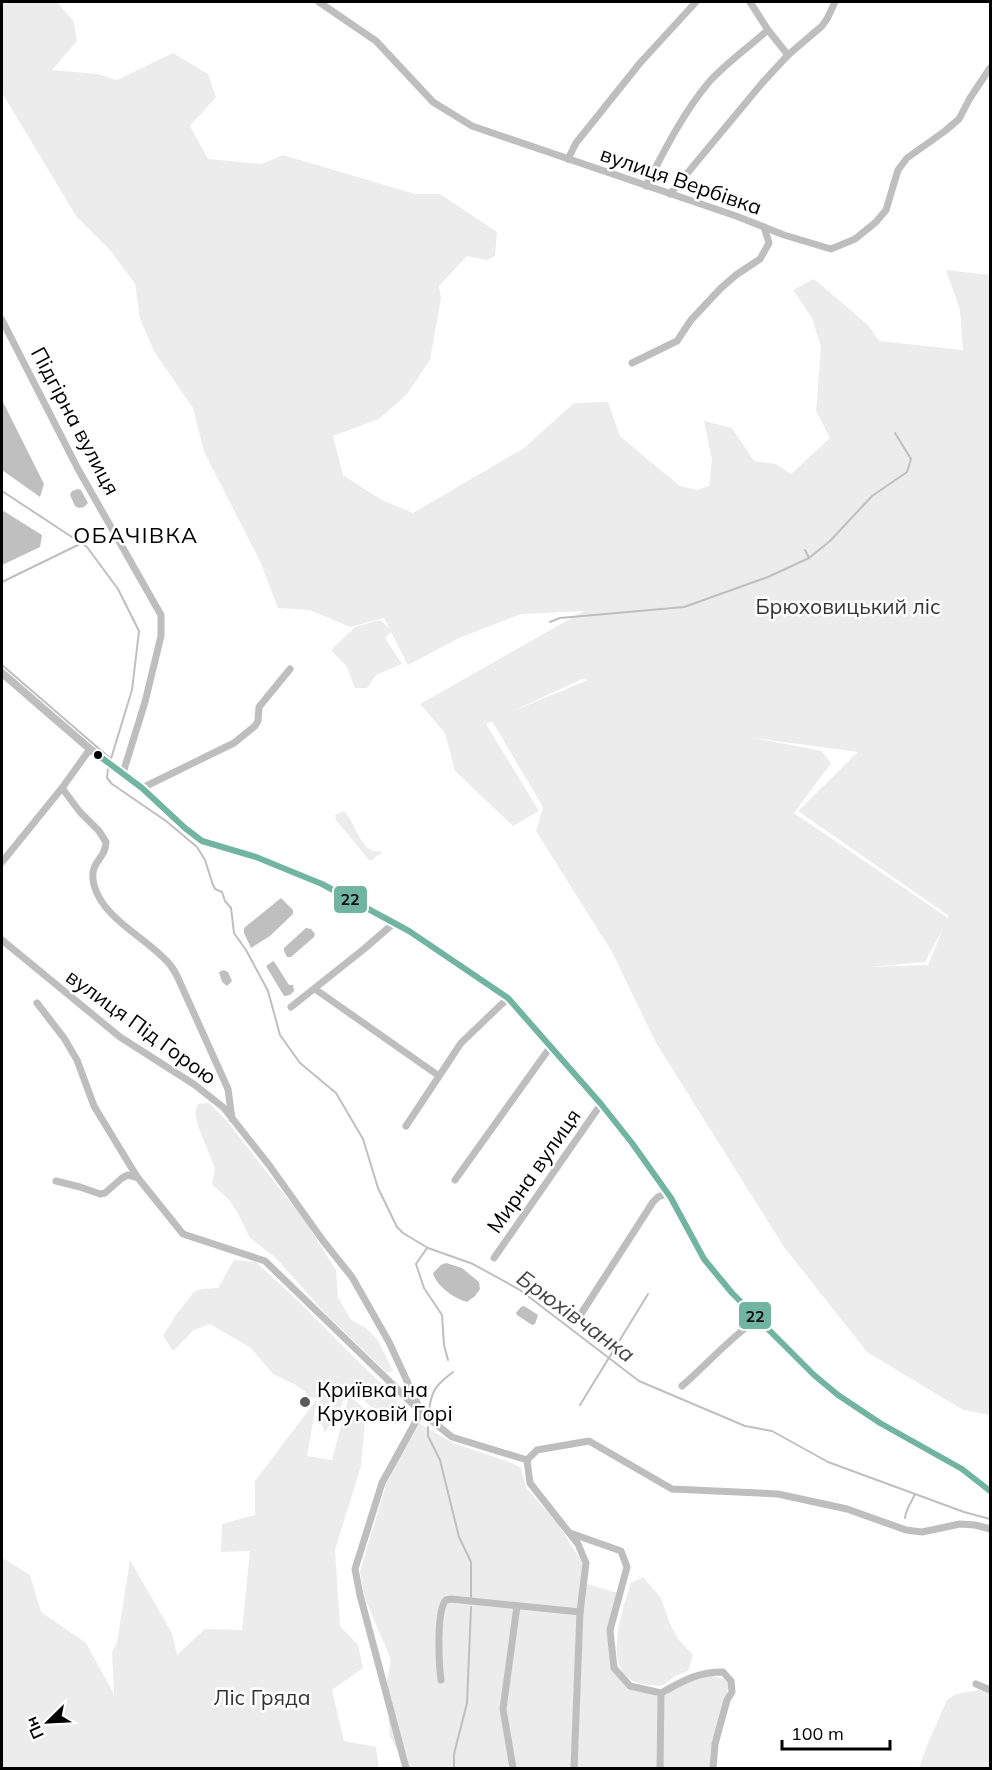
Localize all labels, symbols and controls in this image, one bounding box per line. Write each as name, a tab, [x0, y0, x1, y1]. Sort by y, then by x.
street label: вулиця Вербівка	[597, 140, 765, 220]
street label: Підгірна вулиця	[26, 342, 126, 499]
district label: ОБАЧІВКА	[73, 521, 199, 549]
park label: Брюховицький ліс	[755, 593, 941, 619]
unlabelled marker	[92, 749, 104, 761]
line badge: 22	[333, 885, 368, 914]
text: 22	[340, 889, 360, 909]
street label: вулиця Під Горою	[61, 963, 222, 1089]
street label: Мирна вулиця	[481, 1103, 586, 1238]
water label: Брюхівчанка	[511, 1264, 641, 1368]
line badge: 22	[738, 1301, 772, 1330]
text: 22	[745, 1306, 765, 1326]
place label: Криївка на Круковій Горі	[317, 1376, 453, 1426]
marker: Криївка на Круковій Горі	[298, 1395, 312, 1409]
park label: Ліс Гряда	[213, 1684, 311, 1710]
north arrow	[18, 1692, 78, 1752]
scale bar	[782, 1713, 890, 1751]
text: Пн	[21, 1714, 48, 1742]
text: 100 m	[791, 1722, 844, 1745]

